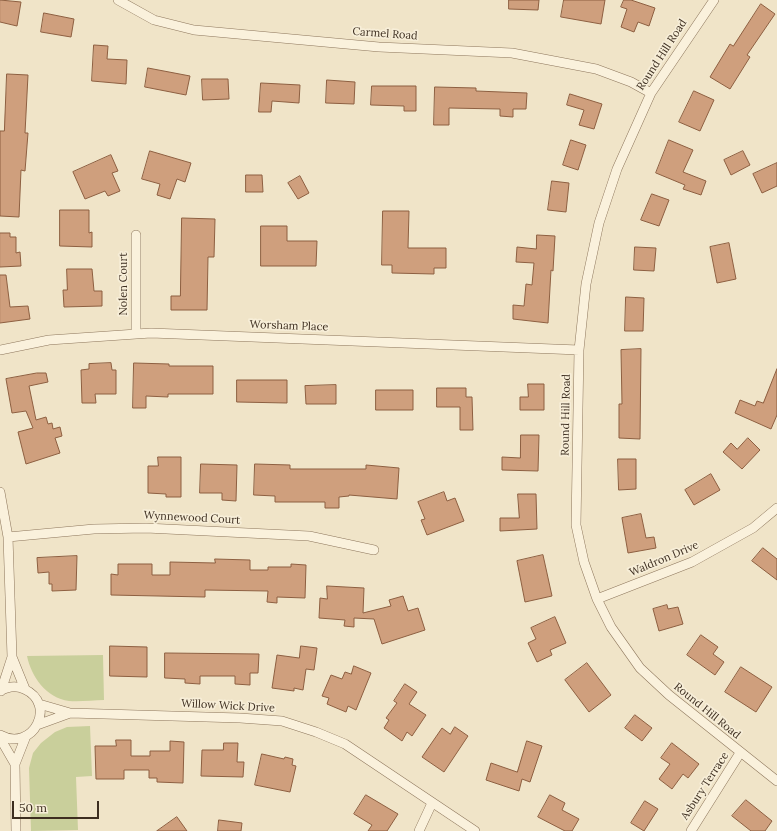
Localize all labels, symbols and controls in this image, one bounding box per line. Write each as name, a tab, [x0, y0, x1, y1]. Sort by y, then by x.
street label: Round Hill Road	[634, 17, 690, 93]
street label: Carmel Road	[352, 25, 418, 43]
street label: Nolen Court	[117, 252, 131, 316]
street label: Worsham Place	[249, 318, 329, 334]
street label: Round Hill Road	[559, 374, 573, 456]
street label: Wynnewood Court	[143, 509, 241, 527]
street label: Waldron Drive	[627, 538, 701, 580]
street label: Round Hill Road	[671, 680, 743, 742]
street label: Willow Wick Drive	[181, 697, 275, 715]
street label: Asbury Terrace	[678, 750, 732, 822]
scale bar	[14, 793, 101, 819]
text: 50 m	[19, 800, 47, 815]

